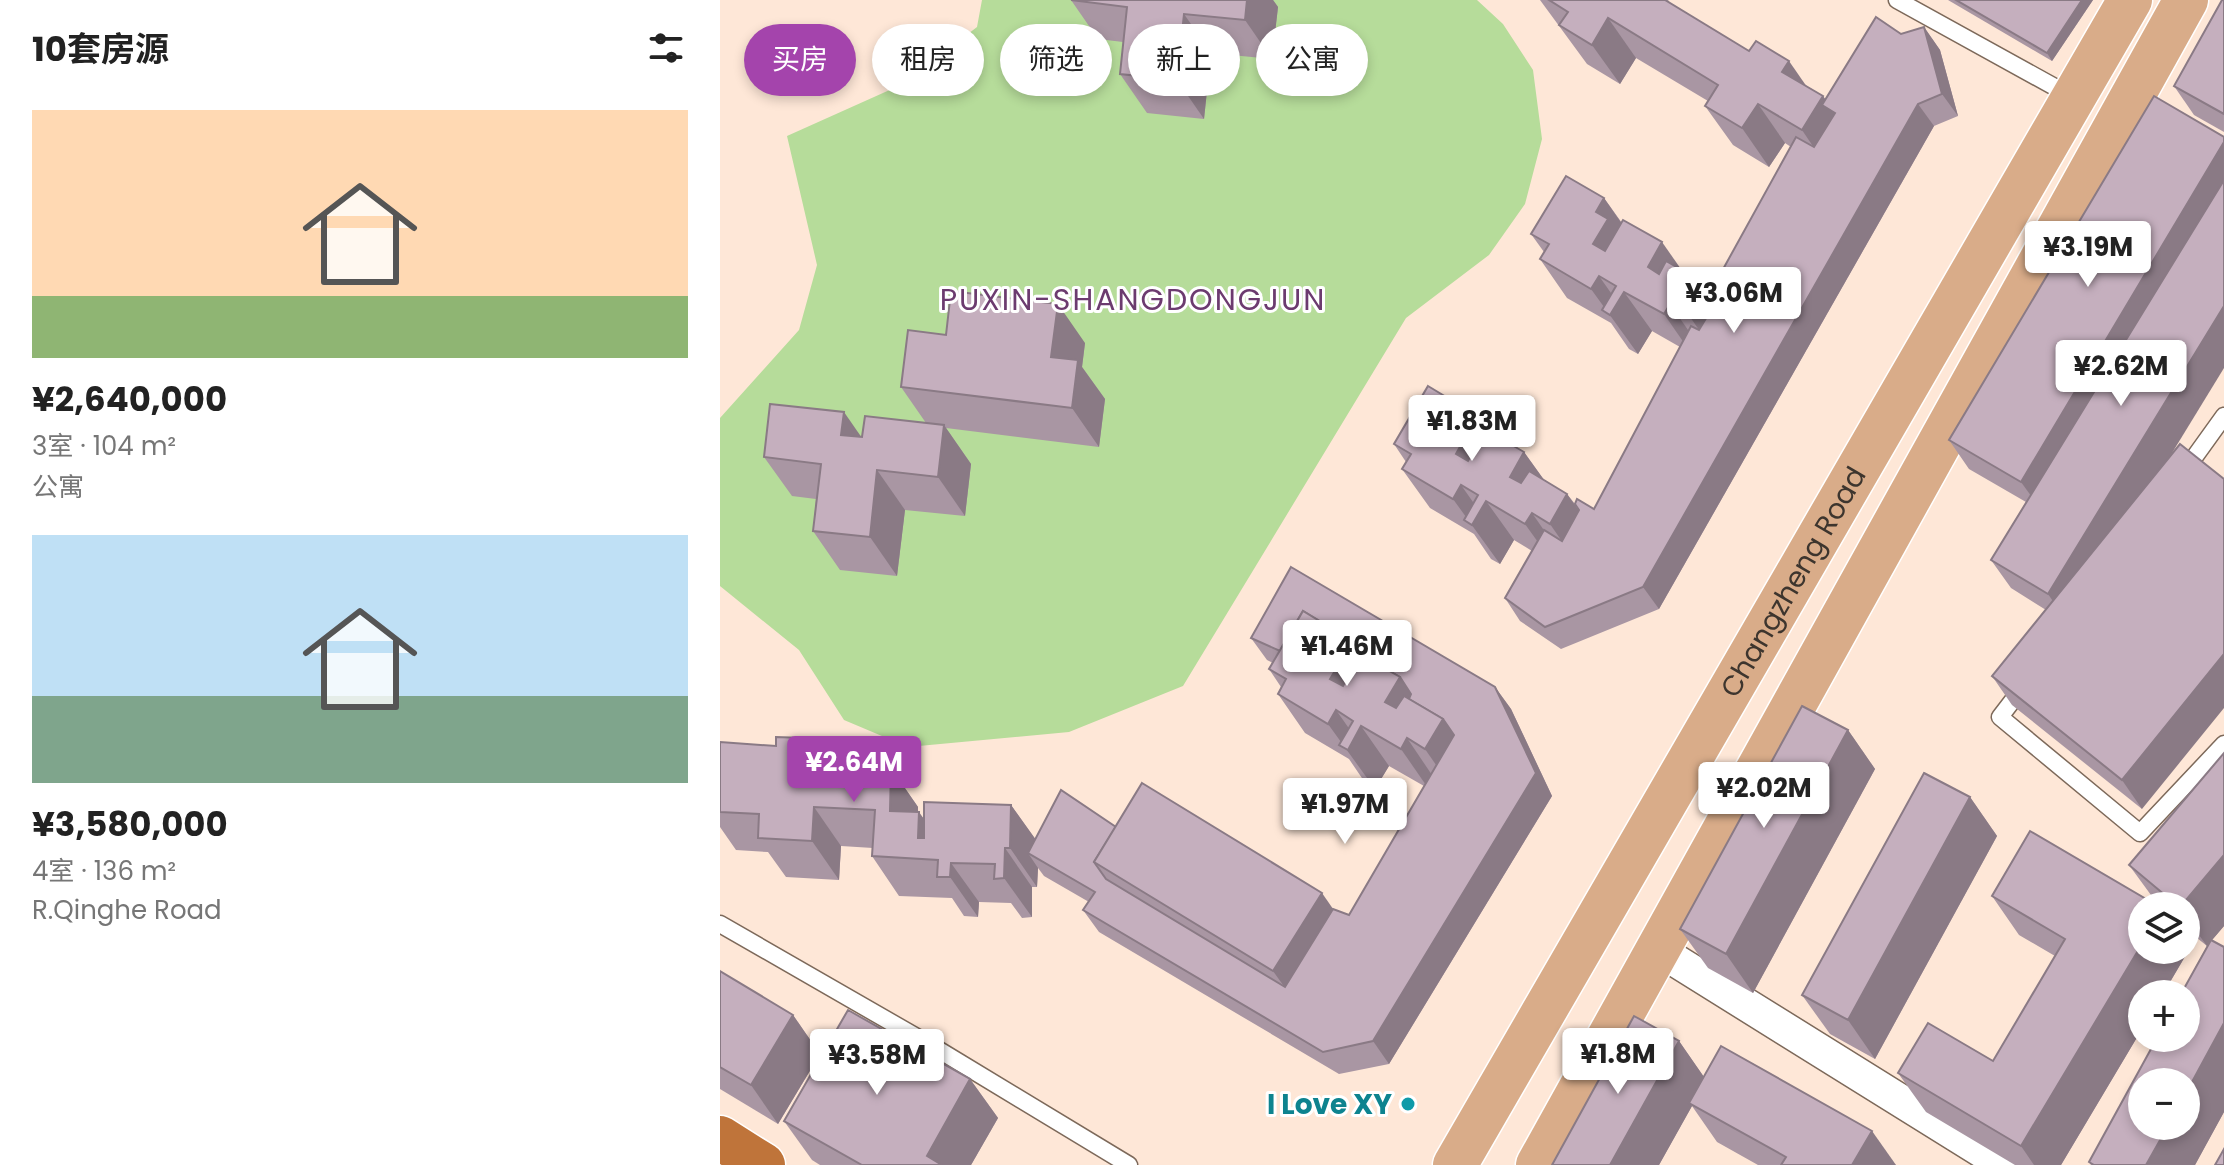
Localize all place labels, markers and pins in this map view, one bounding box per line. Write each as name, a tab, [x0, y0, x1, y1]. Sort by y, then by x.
pin: ¥3.19M	[2023, 221, 2153, 289]
pin: ¥3.06M	[1669, 267, 1799, 335]
pin: ¥2.62M	[2056, 340, 2186, 408]
pin: ¥1.83M	[1407, 395, 1537, 463]
pin: ¥1.46M	[1282, 620, 1412, 688]
pin: ¥2.64M	[789, 736, 919, 804]
pin: ¥2.02M	[1699, 762, 1829, 830]
pin: ¥1.97M	[1280, 778, 1410, 846]
pin: ¥1.8M	[1562, 1028, 1674, 1096]
pin: ¥3.58M	[812, 1029, 942, 1097]
place label: I Love XY	[1267, 1085, 1392, 1124]
marker: I Love XY	[1399, 1095, 1417, 1113]

